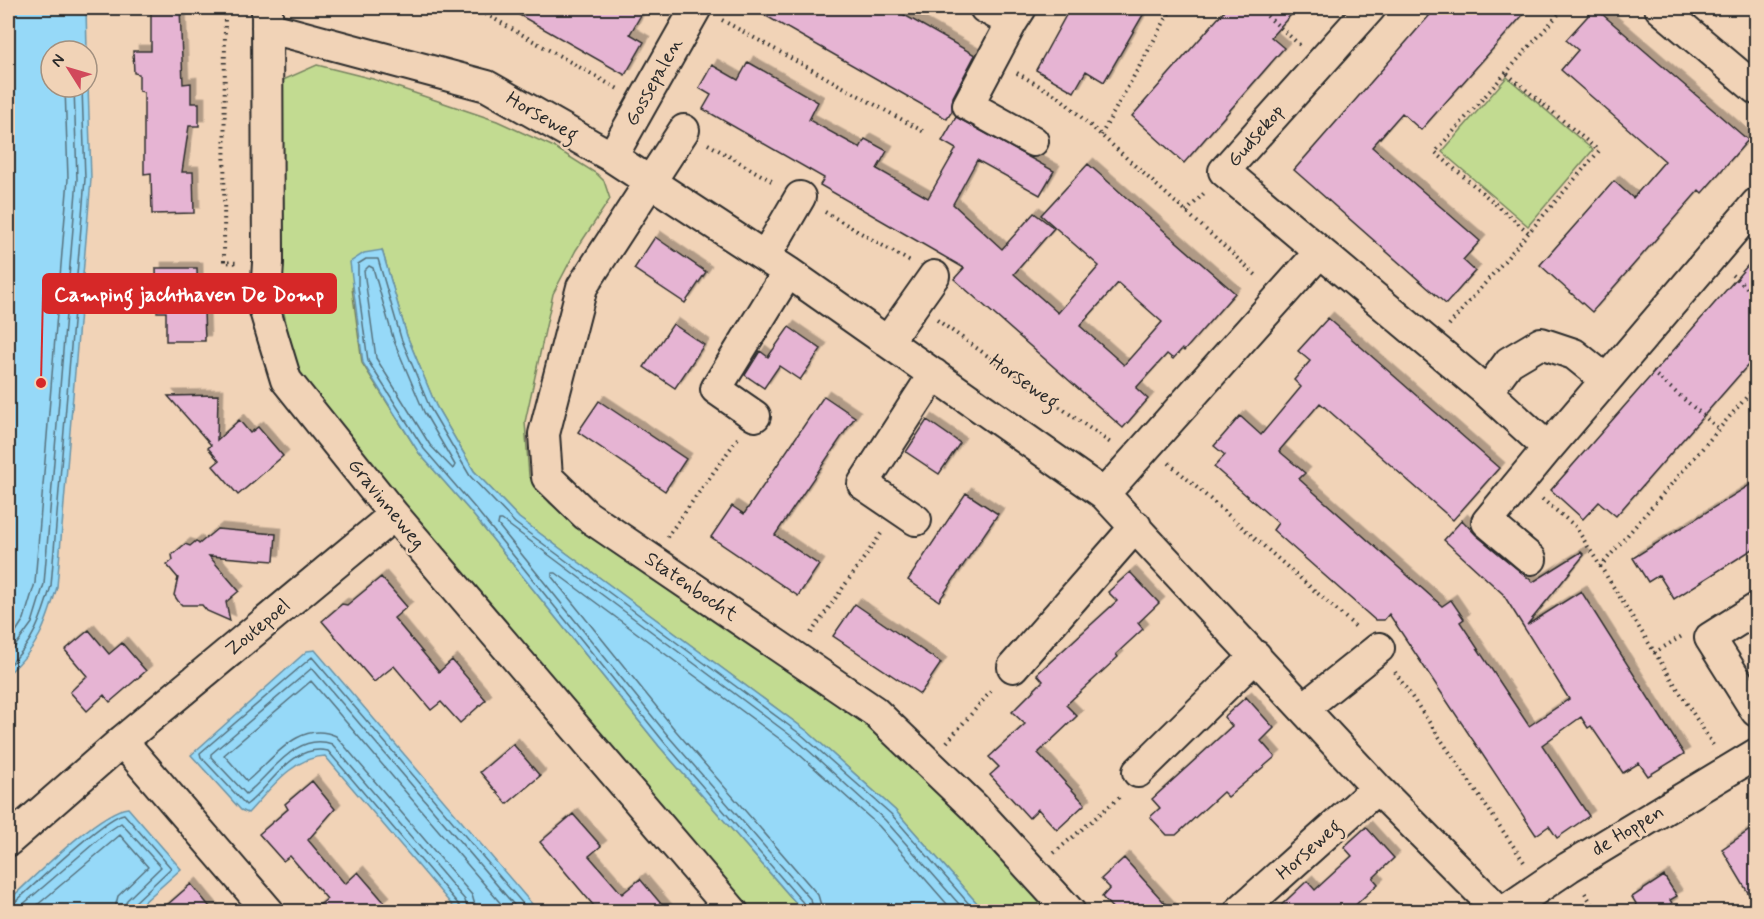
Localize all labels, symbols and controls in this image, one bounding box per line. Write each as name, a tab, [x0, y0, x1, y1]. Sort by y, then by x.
street label: Gossepalen	[619, 33, 690, 131]
north arrow	[39, 39, 99, 99]
text: N	[47, 50, 70, 71]
street label: Horseweg	[500, 85, 583, 150]
street label: Gudsekop	[1221, 99, 1291, 173]
callout: Camping jachthaven De Domp	[43, 274, 336, 313]
text: Camping jachthaven De Domp	[54, 281, 324, 311]
street label: Horseweg	[983, 348, 1064, 417]
street label: Gravinneweg	[341, 453, 431, 555]
street label: Statenbocht	[639, 546, 743, 628]
street label: Zoutepoel	[220, 593, 296, 663]
street label: de Hoppen	[1587, 799, 1669, 863]
street label: Horseweg	[1270, 813, 1349, 888]

